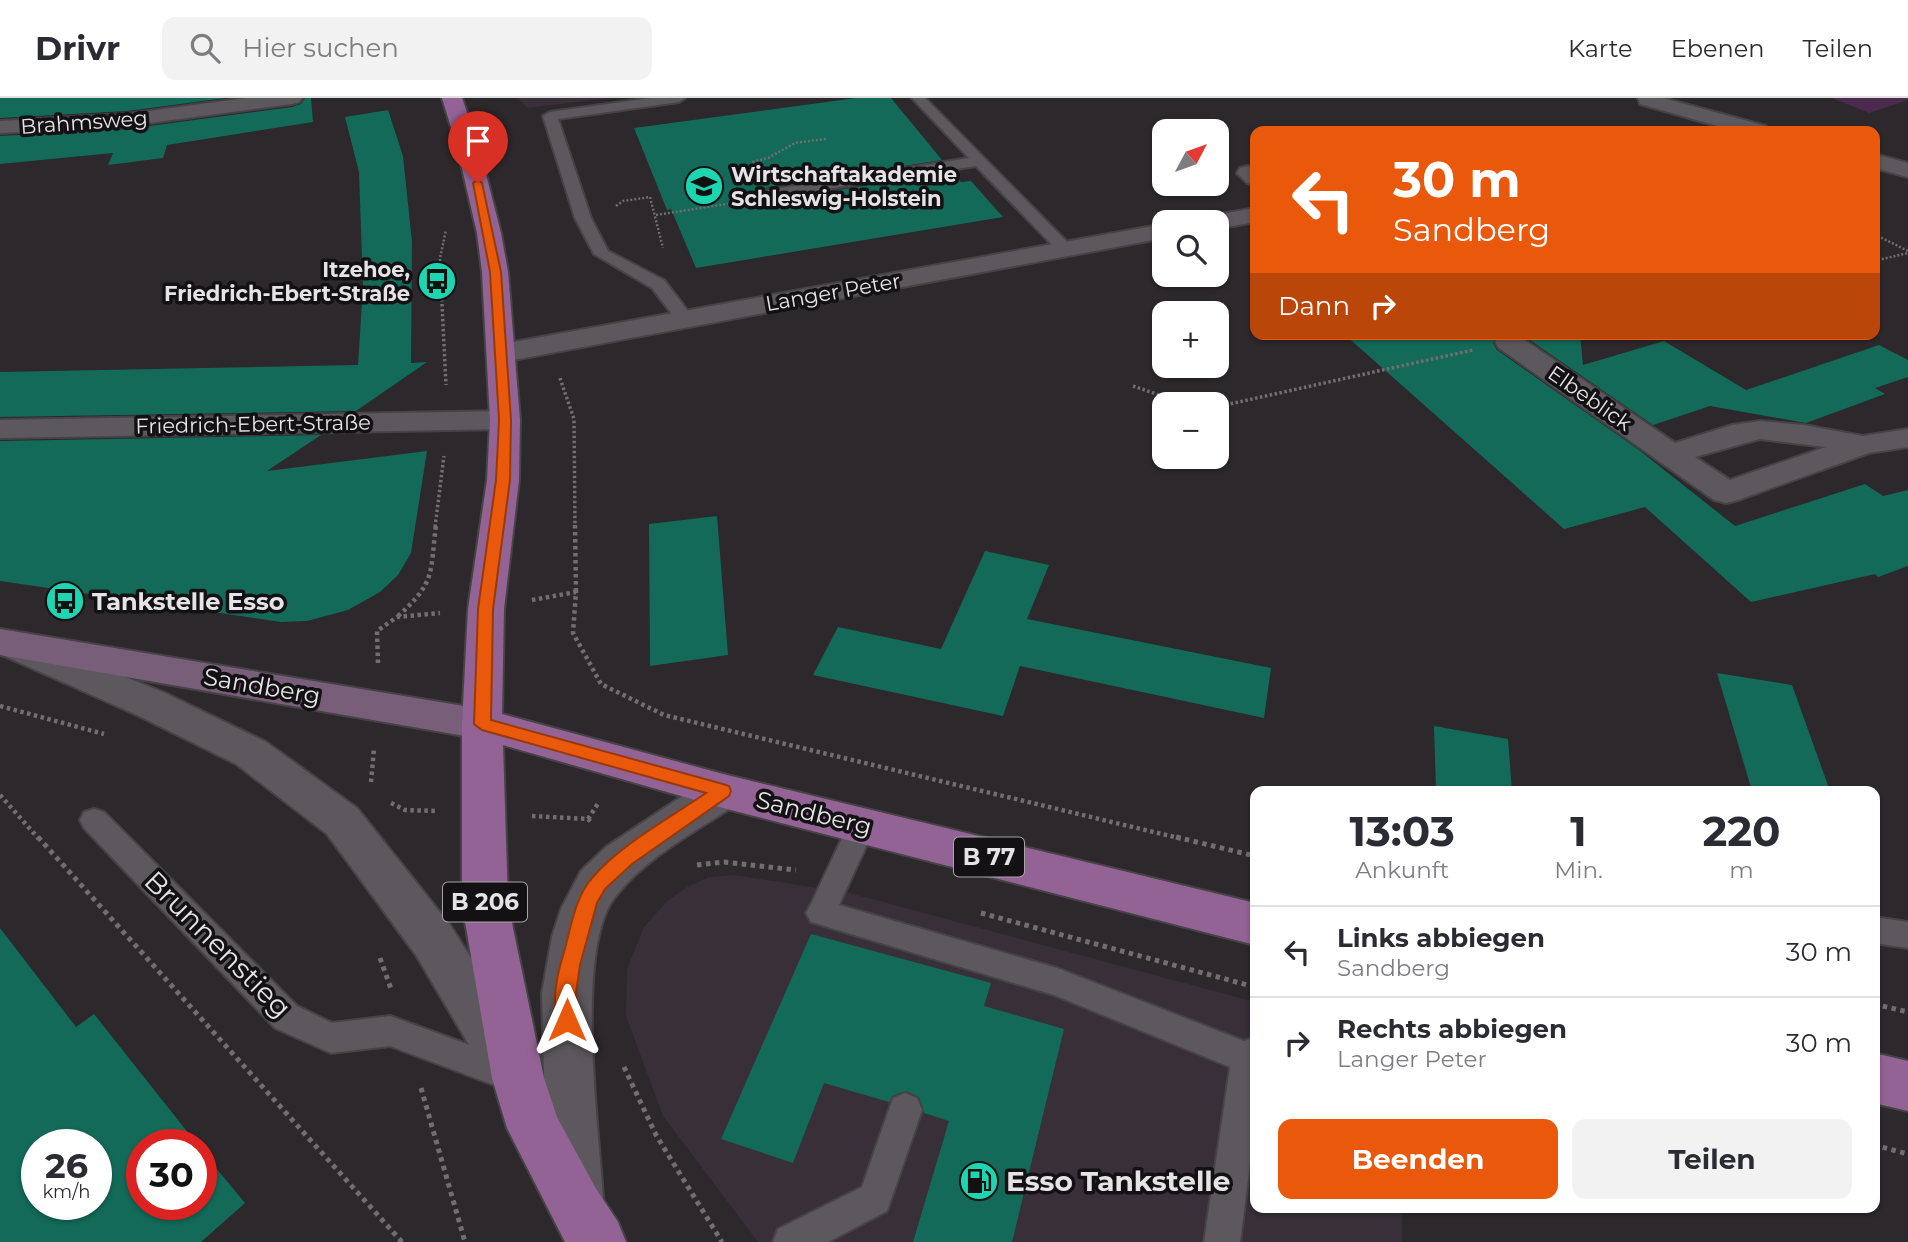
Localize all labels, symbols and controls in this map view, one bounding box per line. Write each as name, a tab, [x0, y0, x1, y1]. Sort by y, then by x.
search box	[162, 17, 652, 80]
text: Drivr	[35, 28, 120, 68]
icon: search	[186, 29, 224, 67]
text: Hier suchen	[242, 32, 399, 64]
text: Karte	[1568, 34, 1633, 63]
text: Ebenen	[1671, 34, 1764, 63]
text: Teilen	[1802, 34, 1873, 63]
street label: Brahmsweg	[20, 105, 148, 139]
pin	[448, 111, 508, 183]
north arrow	[1152, 119, 1228, 196]
map controls	[1152, 119, 1229, 469]
icon: arrive	[459, 122, 497, 160]
text: 30 m	[1393, 150, 1521, 209]
icon: left	[1278, 154, 1369, 245]
place label: Wirtschaftakademie Schleswig-Holstein	[731, 162, 957, 211]
school or university icon: Wirtschaftakademie Schleswig-Holstein	[683, 165, 725, 207]
button: search	[1152, 210, 1229, 287]
text: Sandberg	[1393, 210, 1550, 249]
place label: Itzehoe, Friedrich-Ebert-Straße	[164, 257, 410, 306]
bus stop icon: Itzehoe, Friedrich-Ebert-Straße	[416, 260, 458, 302]
street label: Langer Peter	[764, 268, 902, 316]
icon: right	[1364, 287, 1402, 325]
text: Dann	[1278, 290, 1350, 322]
button: +	[1152, 301, 1229, 378]
street label: Elbeblick	[1543, 360, 1637, 436]
button: −	[1152, 392, 1229, 469]
street label: Friedrich-Ebert-Straße	[135, 409, 371, 439]
bus stop icon: Tankstelle Esso	[44, 580, 86, 622]
place label: Tankstelle Esso	[92, 587, 284, 616]
street label: Sandberg	[201, 661, 323, 711]
street label: Sandberg	[753, 785, 875, 841]
text: 13:03	[1350, 805, 1455, 857]
text: 1	[1570, 805, 1587, 857]
text: 220	[1702, 805, 1780, 857]
road number: B 77	[954, 838, 1024, 876]
text: Ankunft	[1355, 856, 1449, 884]
text: Min.	[1554, 856, 1603, 884]
text: m	[1729, 856, 1754, 884]
street label: Brunnenstieg	[138, 864, 298, 1024]
road number: B 206	[443, 882, 527, 922]
text: Links abbiegen	[1337, 922, 1545, 954]
icon: left	[1278, 933, 1316, 971]
text: 30 m	[1786, 936, 1852, 968]
text: Sandberg	[1337, 954, 1450, 982]
position arrow	[530, 983, 604, 1057]
text: Rechts abbiegen	[1337, 1013, 1567, 1045]
icon: right	[1278, 1024, 1316, 1062]
text: 30 m	[1786, 1027, 1852, 1059]
text: Langer Peter	[1337, 1045, 1487, 1073]
button: Beenden	[1278, 1119, 1558, 1199]
button: Teilen	[1572, 1119, 1852, 1199]
speed limit sign: 30	[126, 1129, 217, 1220]
text: 26	[45, 1144, 88, 1187]
fuel station icon: Esso Tankstelle	[958, 1160, 1000, 1202]
place label: Esso Tankstelle	[1006, 1164, 1230, 1198]
text: km/h	[42, 1181, 91, 1203]

